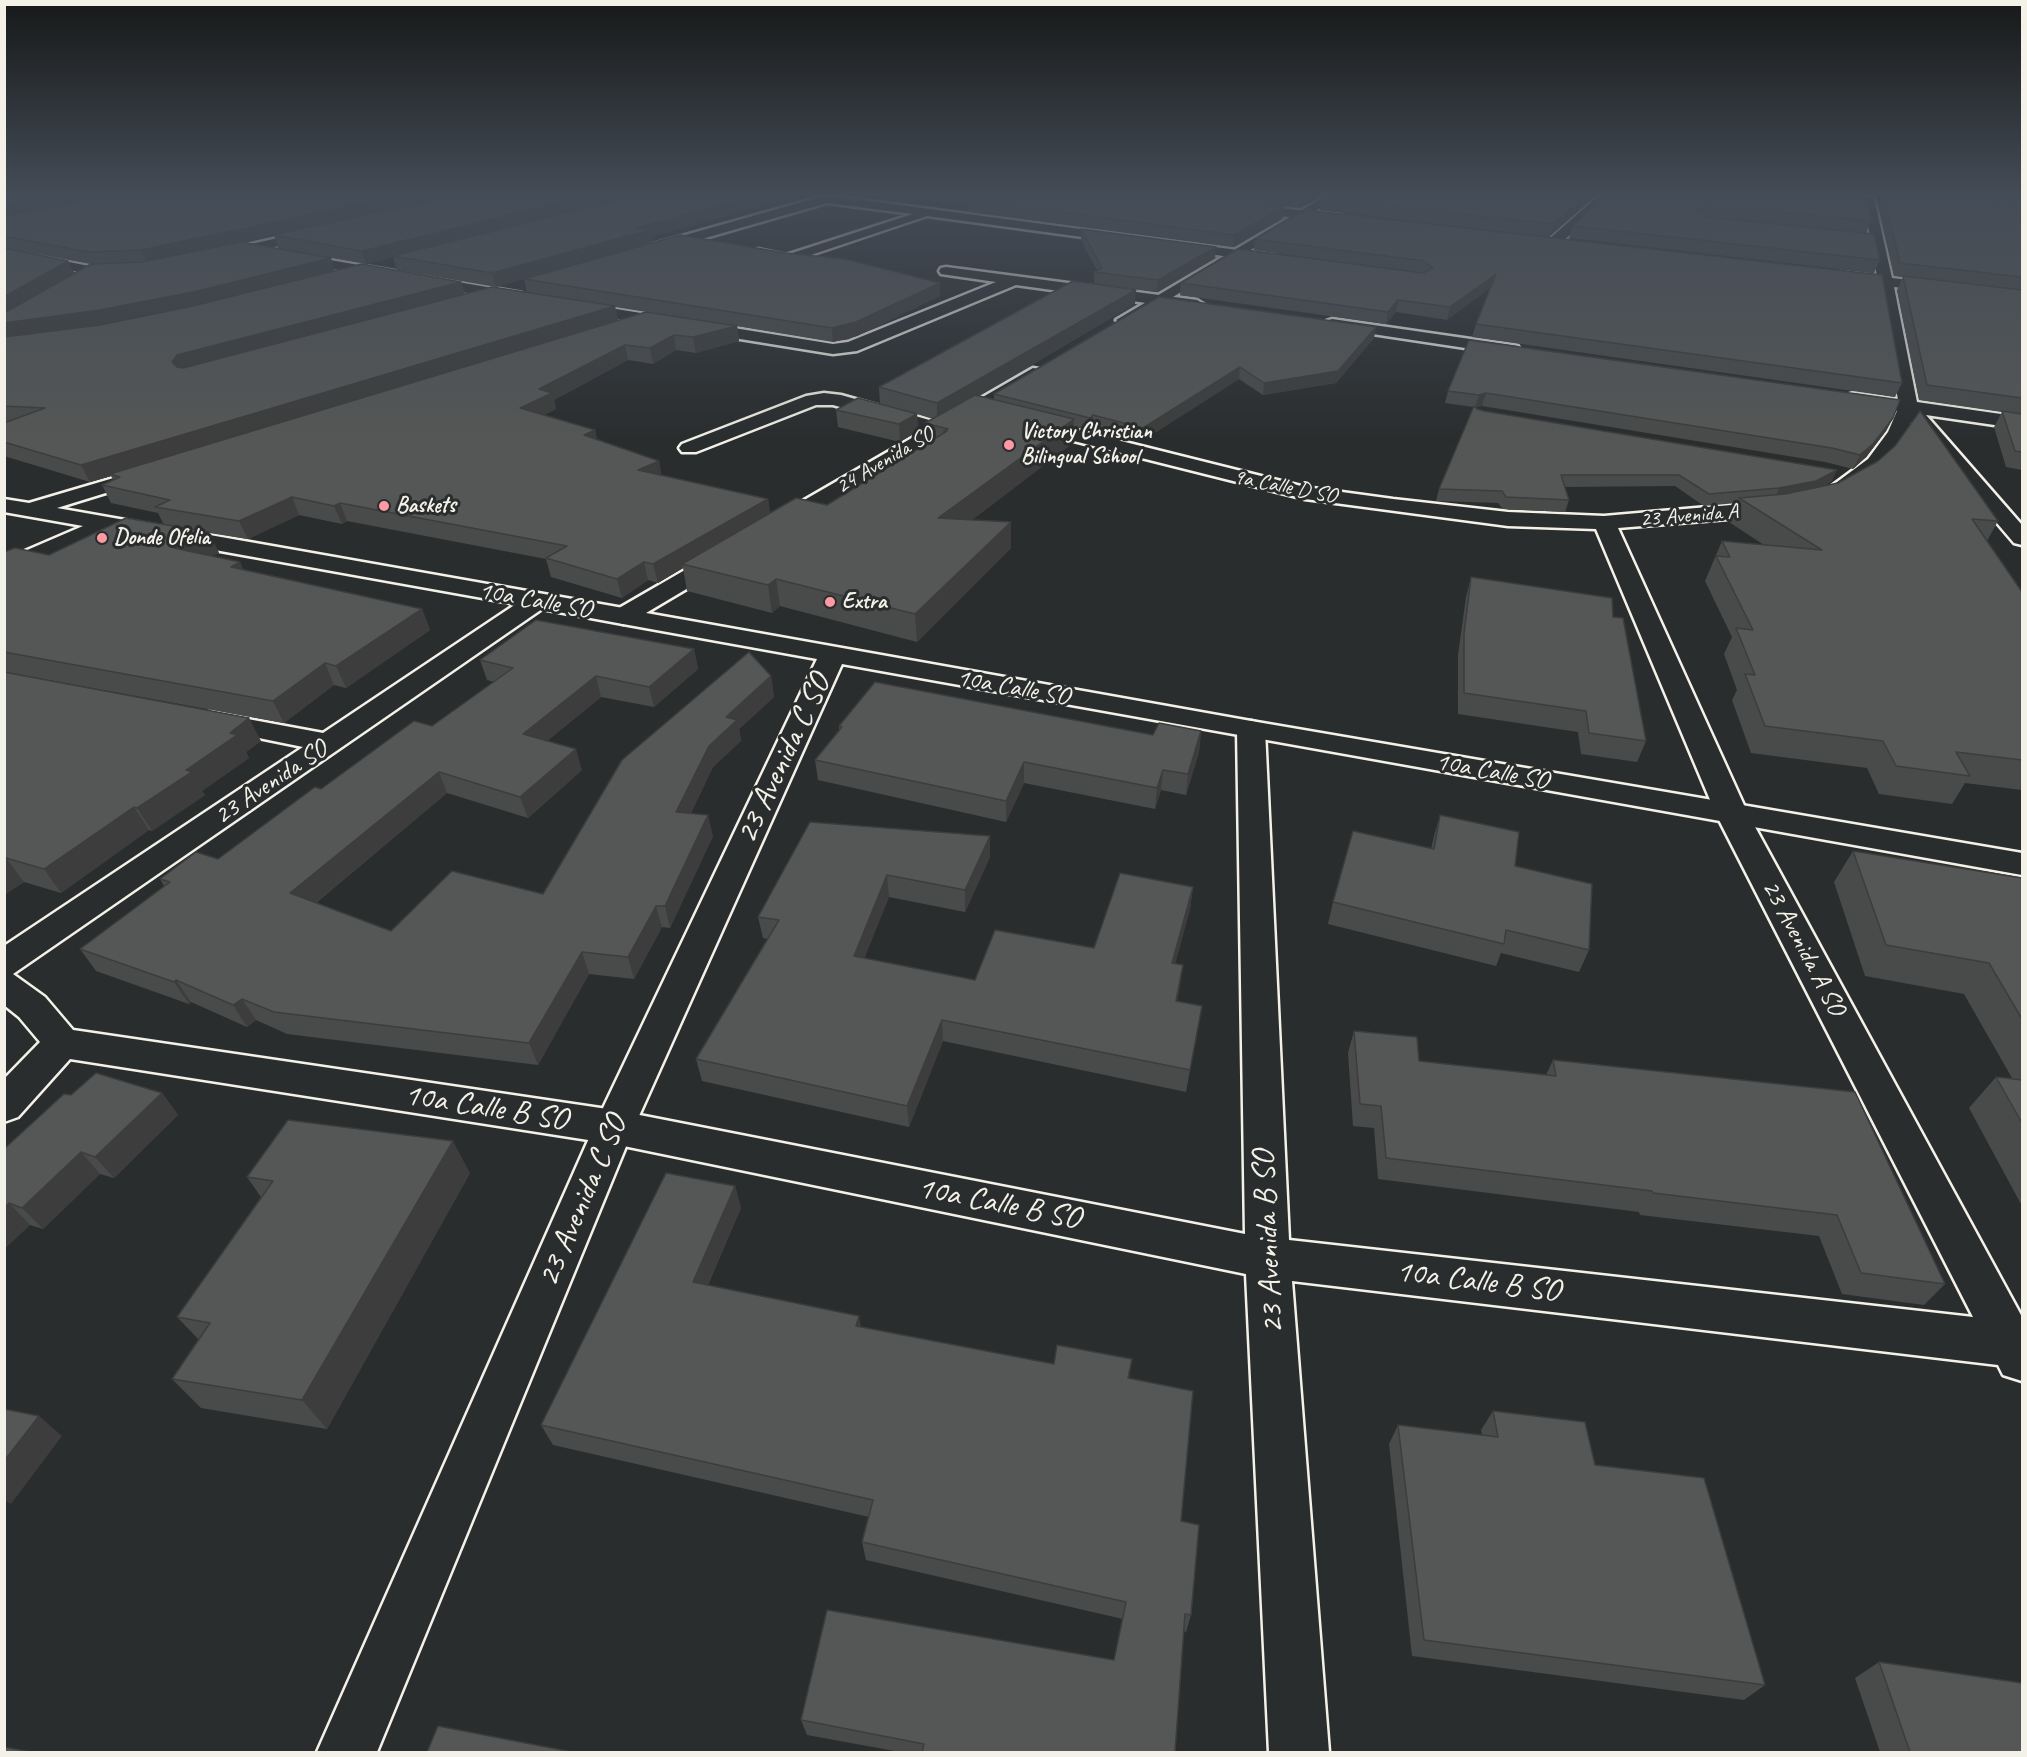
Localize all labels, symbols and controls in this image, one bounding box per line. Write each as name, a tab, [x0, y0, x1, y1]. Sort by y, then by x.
place label: Victory Christian Bilingual School	[1021, 419, 1152, 470]
street label: 24 Avenida SO	[831, 422, 939, 500]
marker: Victory Christian Bilingual School	[1002, 438, 1016, 452]
street label: 9a Calle D SO	[1231, 464, 1339, 510]
place label: Baskets	[396, 493, 456, 519]
marker: Baskets	[377, 499, 391, 513]
street label: 23 Avenida A	[1639, 499, 1739, 533]
place label: Donde Ofelia	[114, 525, 210, 551]
marker: Donde Ofelia	[95, 531, 109, 545]
street label: 10a Calle SO	[476, 576, 594, 626]
place label: Extra	[842, 589, 887, 615]
marker: Extra	[823, 595, 837, 609]
street label: 10a Calle SO	[954, 663, 1072, 713]
street label: 23 Avenida C SO	[728, 668, 840, 850]
street label: 23 Avenida SO	[209, 734, 333, 832]
street label: 10a Calle SO	[1433, 747, 1551, 797]
street label: 23 Avenida A SO	[1754, 875, 1852, 1021]
street label: 10a Calle B SO	[402, 1076, 570, 1140]
street label: 23 Avenida C SO	[530, 1110, 636, 1292]
street label: 23 Avenida B SO	[1245, 1149, 1293, 1335]
street label: 10a Calle B SO	[914, 1169, 1084, 1239]
street label: 10a Calle B SO	[1394, 1253, 1562, 1311]

